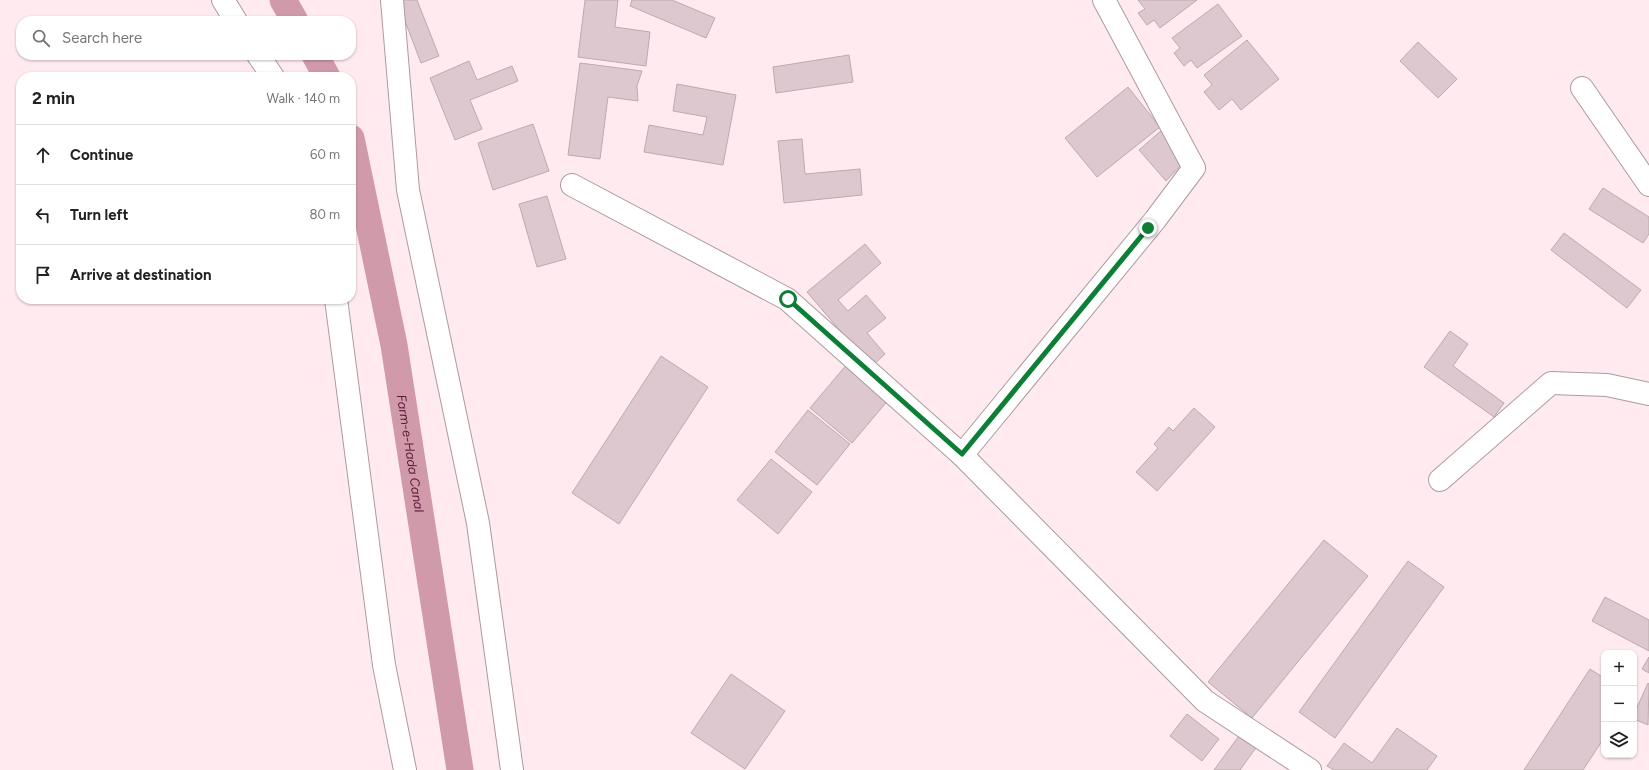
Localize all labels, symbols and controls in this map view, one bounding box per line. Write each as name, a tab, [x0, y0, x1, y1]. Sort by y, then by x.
search box	[16, 16, 356, 60]
icon: search	[30, 27, 52, 49]
text: Search here	[62, 29, 142, 47]
text: 2 min	[32, 88, 75, 108]
text: Walk · 140 m	[266, 91, 340, 106]
icon: ahead	[32, 144, 54, 166]
text: Continue	[70, 146, 133, 164]
text: 60 m	[310, 147, 340, 162]
icon: left	[32, 204, 54, 226]
text: Turn left	[70, 206, 128, 224]
text: 80 m	[309, 207, 340, 222]
route end	[1139, 219, 1157, 237]
icon: arrive	[32, 264, 54, 286]
text: Arrive at destination	[70, 266, 211, 284]
route start	[779, 290, 797, 308]
water label: Farm-e-Hada Canal	[394, 394, 427, 513]
map controls	[1601, 650, 1637, 758]
button: +	[1601, 650, 1637, 686]
button: −	[1601, 686, 1637, 722]
button: layers	[1601, 722, 1637, 758]

